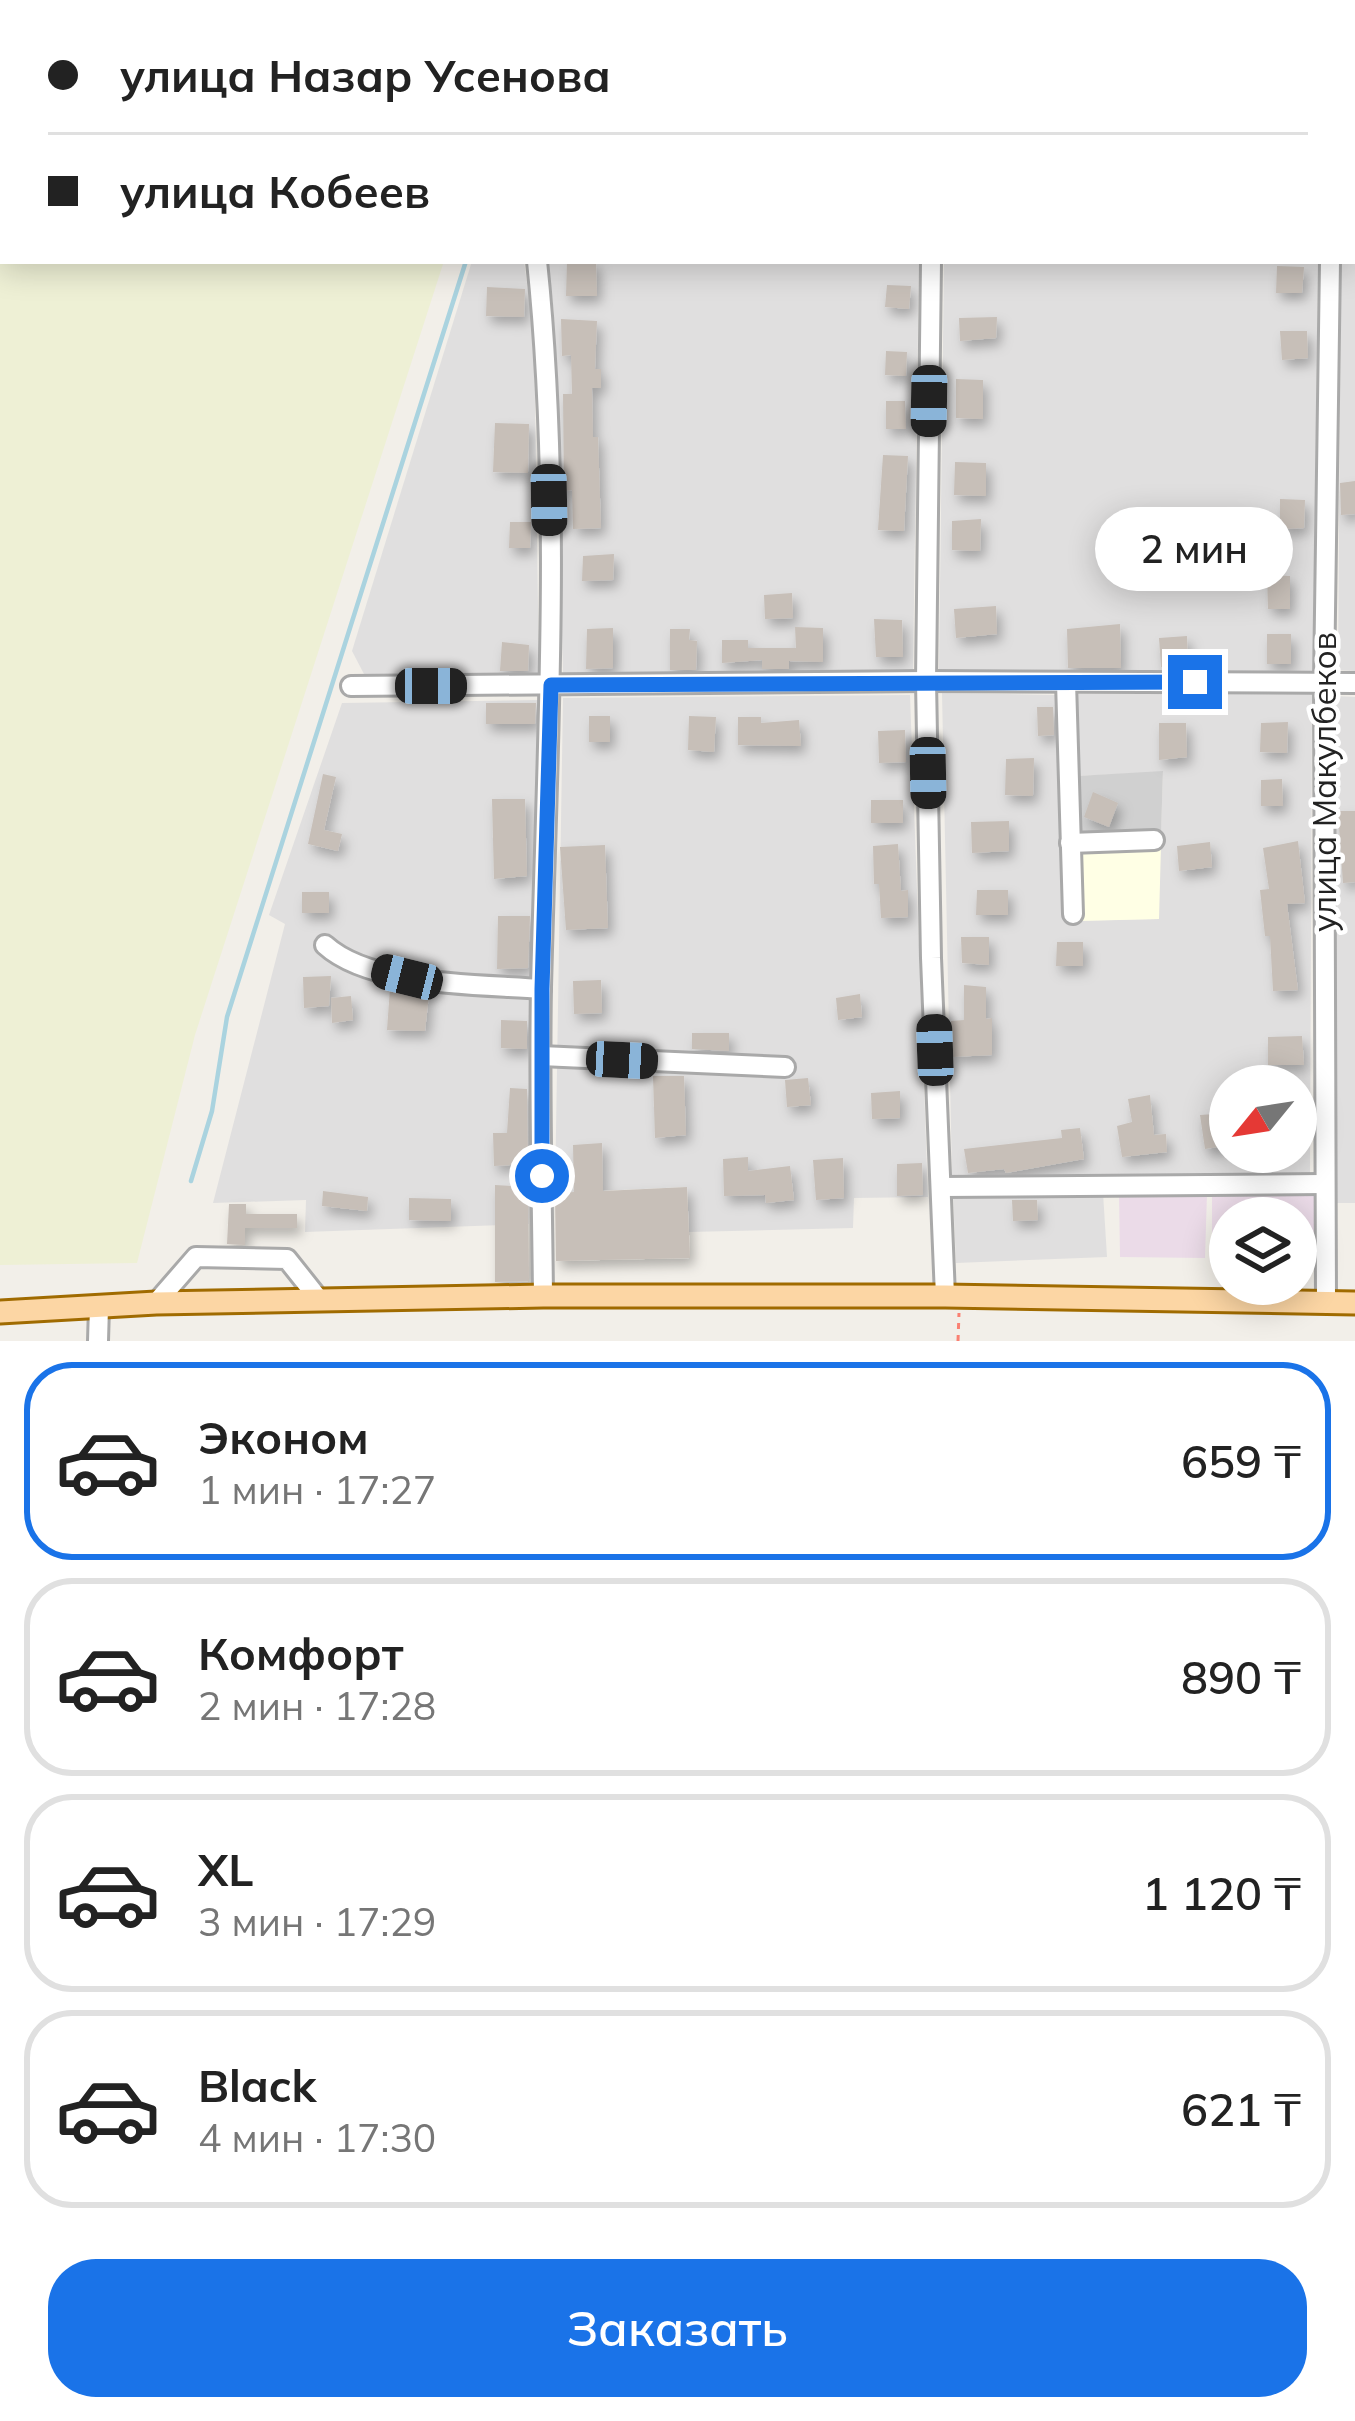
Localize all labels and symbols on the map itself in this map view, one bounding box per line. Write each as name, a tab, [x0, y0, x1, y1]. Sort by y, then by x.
car	[910, 365, 948, 437]
car	[530, 464, 568, 536]
callout: 2 мин	[1096, 508, 1294, 592]
street label: улица Макулбеков	[1303, 632, 1344, 932]
route end	[1168, 655, 1222, 709]
car	[395, 668, 467, 704]
car	[909, 737, 947, 809]
car	[368, 951, 446, 1003]
car	[916, 1013, 954, 1087]
car	[585, 1040, 659, 1080]
north arrow	[1209, 1065, 1317, 1173]
route start	[515, 1149, 569, 1203]

